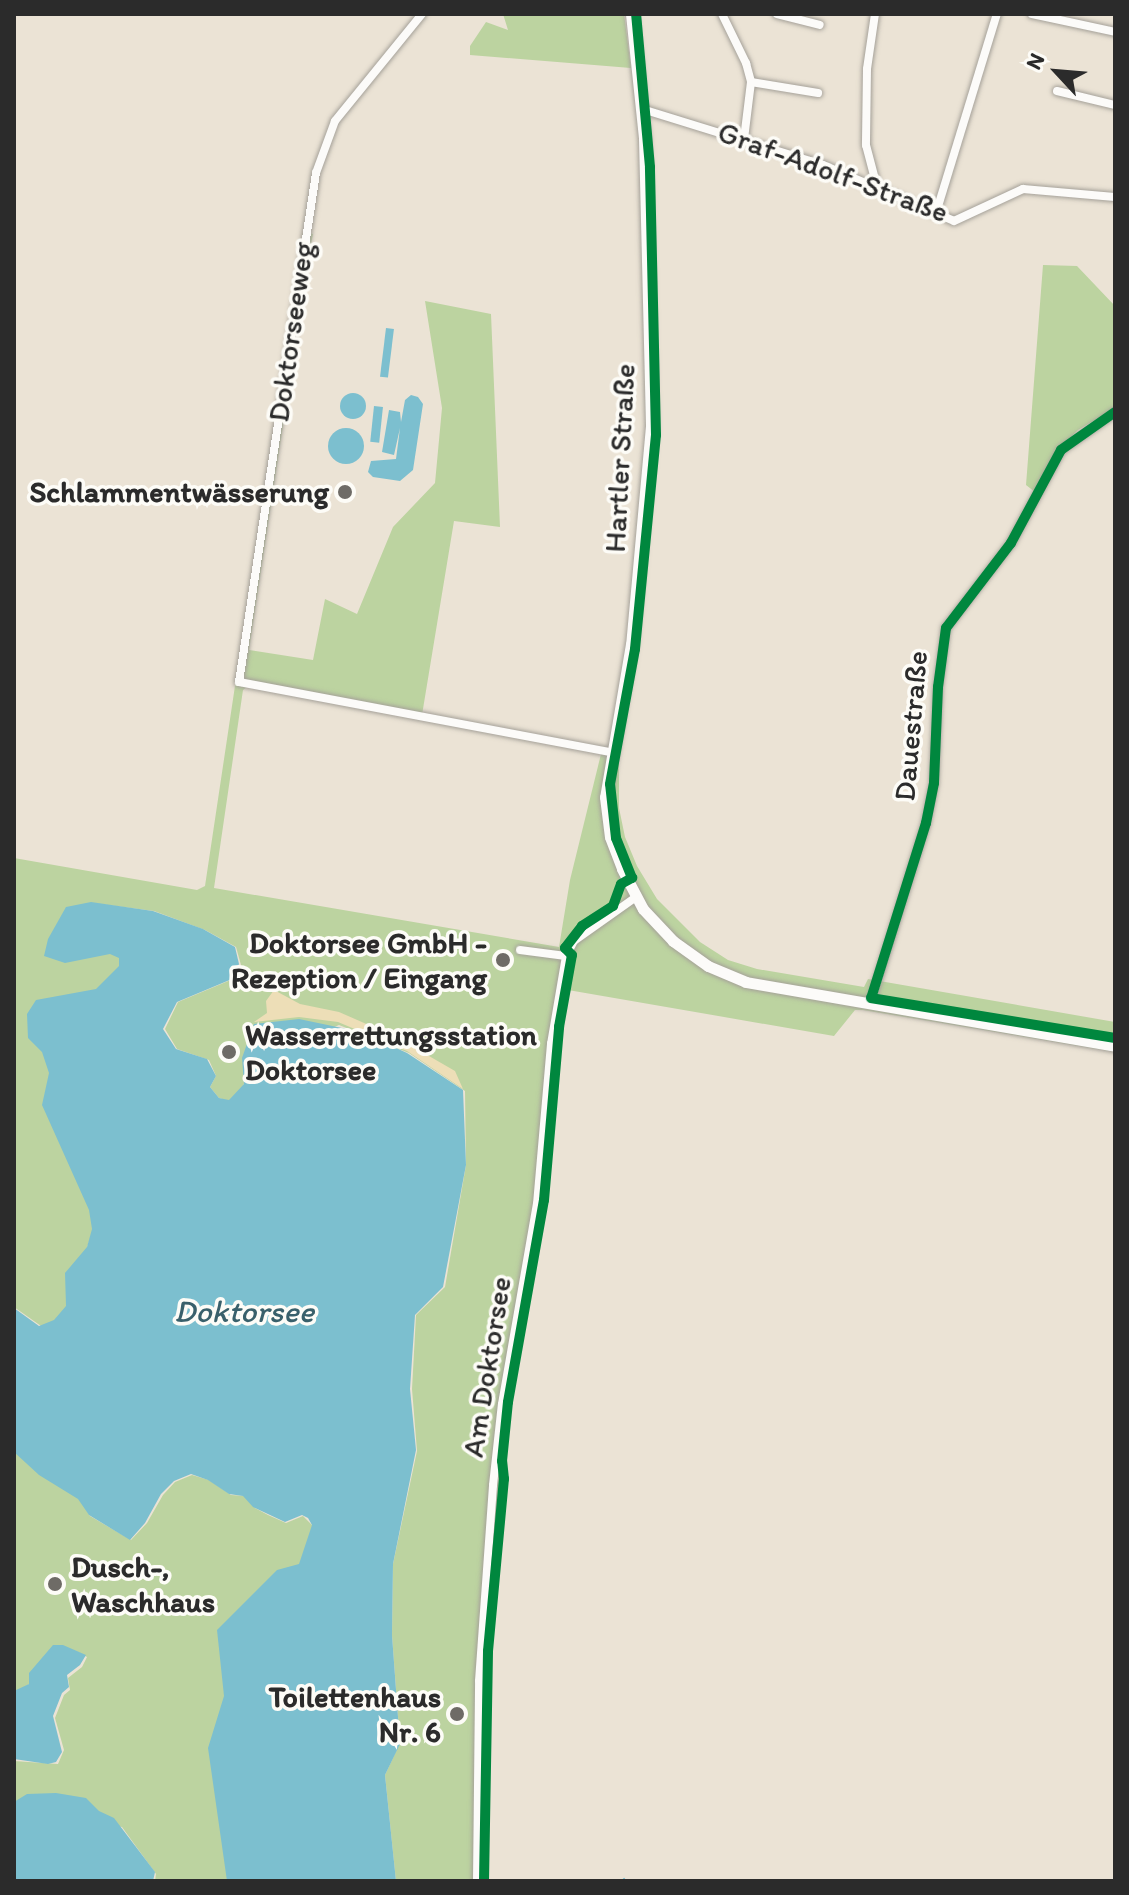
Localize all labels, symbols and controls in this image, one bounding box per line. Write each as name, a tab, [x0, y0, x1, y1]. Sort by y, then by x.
north arrow	[1017, 32, 1097, 112]
text: N	[1020, 49, 1050, 74]
street label: Graf-Adolf-Straße	[713, 114, 953, 230]
street label: Doktorseeweg	[261, 240, 321, 424]
street label: Hartler Straße	[597, 363, 643, 553]
place label: Schlammentwässerung	[29, 474, 329, 510]
marker: Schlammentwässerung	[336, 483, 354, 501]
street label: Dauestraße	[886, 649, 936, 803]
place label: Doktorsee GmbH - Rezeption / Eingang	[231, 925, 487, 996]
marker: Doktorsee GmbH - Rezeption / Eingang	[494, 951, 512, 969]
place label: Wasserrettungsstation Doktorsee	[245, 1017, 537, 1088]
marker: Wasserrettungsstation Doktorsee	[220, 1043, 238, 1061]
street label: Am Doktorsee	[455, 1274, 519, 1460]
water label: Doktorsee	[174, 1292, 314, 1330]
place label: Dusch-, Waschhaus	[71, 1549, 215, 1620]
marker: Dusch-, Waschhaus	[46, 1575, 64, 1593]
place label: Toilettenhaus Nr. 6	[269, 1679, 441, 1750]
marker: Toilettenhaus Nr. 6	[448, 1705, 466, 1723]

